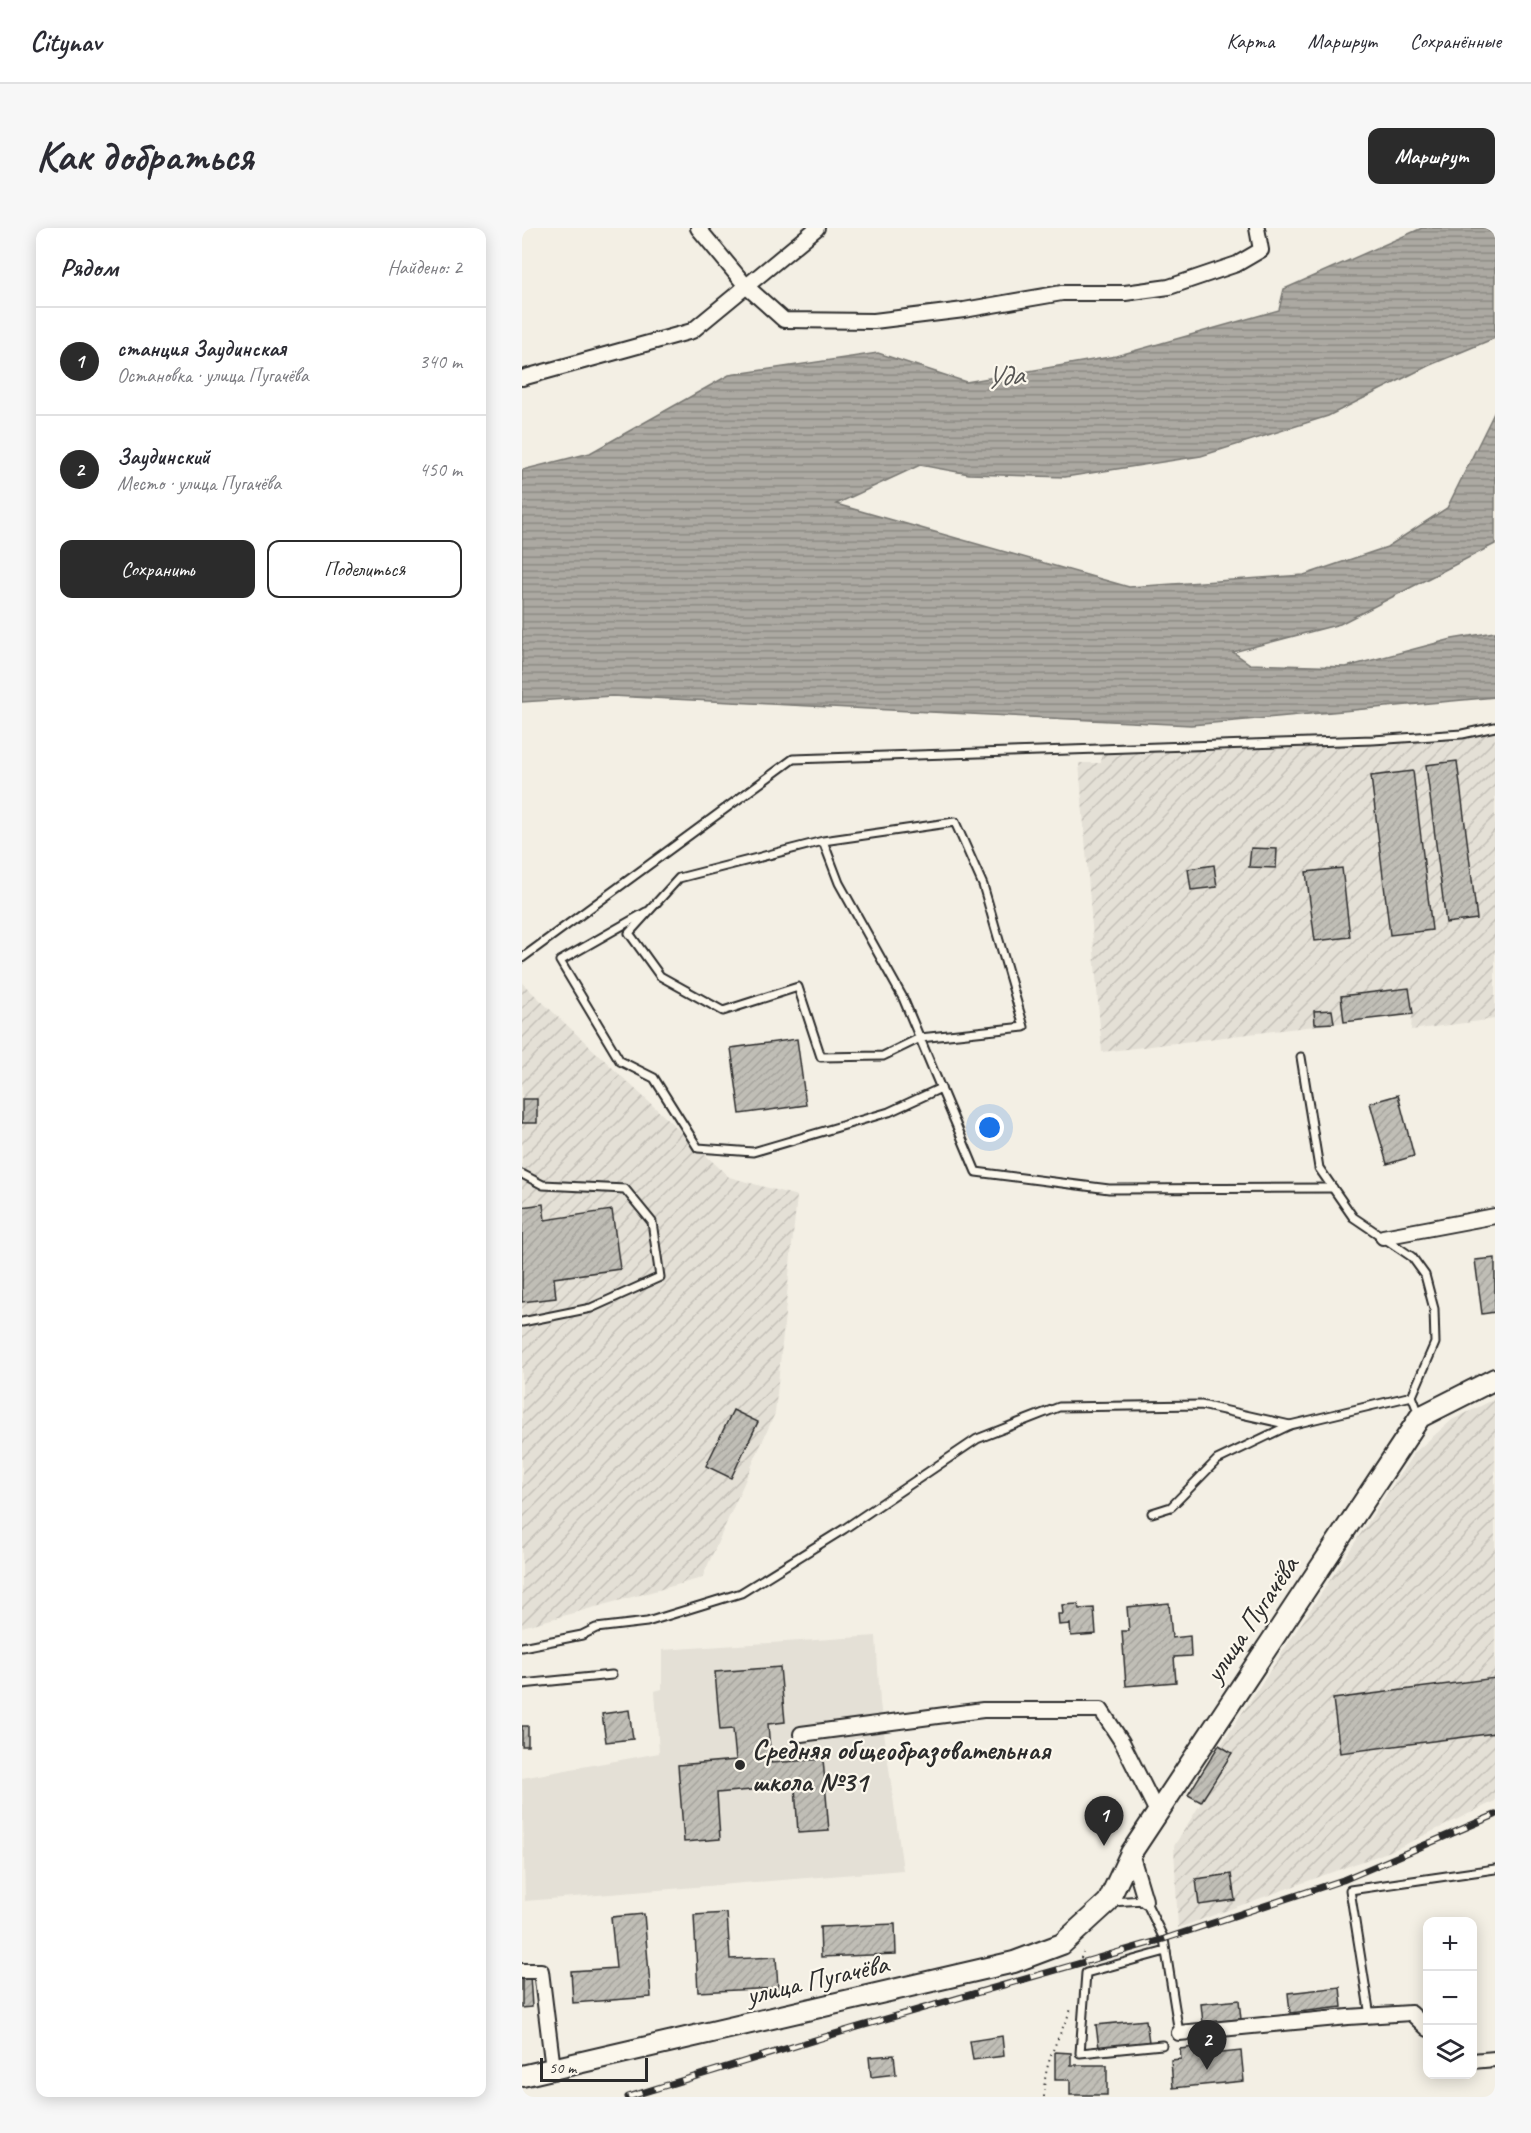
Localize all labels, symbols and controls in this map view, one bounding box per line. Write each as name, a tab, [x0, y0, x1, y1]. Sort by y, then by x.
text: Citynav	[30, 24, 101, 59]
text: Карта	[1226, 28, 1275, 54]
text: Маршрут	[1308, 28, 1377, 54]
text: Сохранённые	[1410, 28, 1501, 54]
button: Маршрут	[1368, 128, 1495, 184]
text: Как добраться	[36, 130, 253, 183]
text: Рядом	[60, 251, 118, 284]
text: Найдено: 2	[387, 255, 462, 280]
text: станция Заудинская	[117, 335, 286, 363]
text: 1	[75, 349, 84, 374]
text: 340 m	[419, 349, 462, 374]
water label: Уда	[983, 354, 1028, 397]
text: Остановка · улица Пугачёва	[117, 363, 309, 388]
text: Заудинский	[117, 443, 210, 471]
text: 2	[75, 457, 84, 482]
text: 450 m	[419, 457, 462, 482]
text: Место · улица Пугачёва	[117, 471, 281, 496]
button: Сохранить	[60, 540, 255, 598]
button: Поделиться	[267, 540, 462, 598]
your location	[975, 1113, 1004, 1142]
street label: улица Пугачёва	[1195, 1548, 1307, 1690]
place label: Средняя общеобразовательная школа №31	[752, 1732, 1052, 1799]
marker: Средняя общеобразовательная школа №31	[733, 1758, 747, 1772]
pin: 1	[1084, 1796, 1124, 1846]
map controls	[1423, 1917, 1477, 2079]
button: +	[1423, 1917, 1477, 1971]
street label: улица Пугачёва	[741, 1945, 893, 2013]
button: −	[1423, 1971, 1477, 2025]
pin: 2	[1188, 2020, 1226, 2070]
button: layers	[1423, 2025, 1477, 2079]
scale bar	[540, 2055, 648, 2082]
text: 50 m	[549, 2058, 576, 2078]

